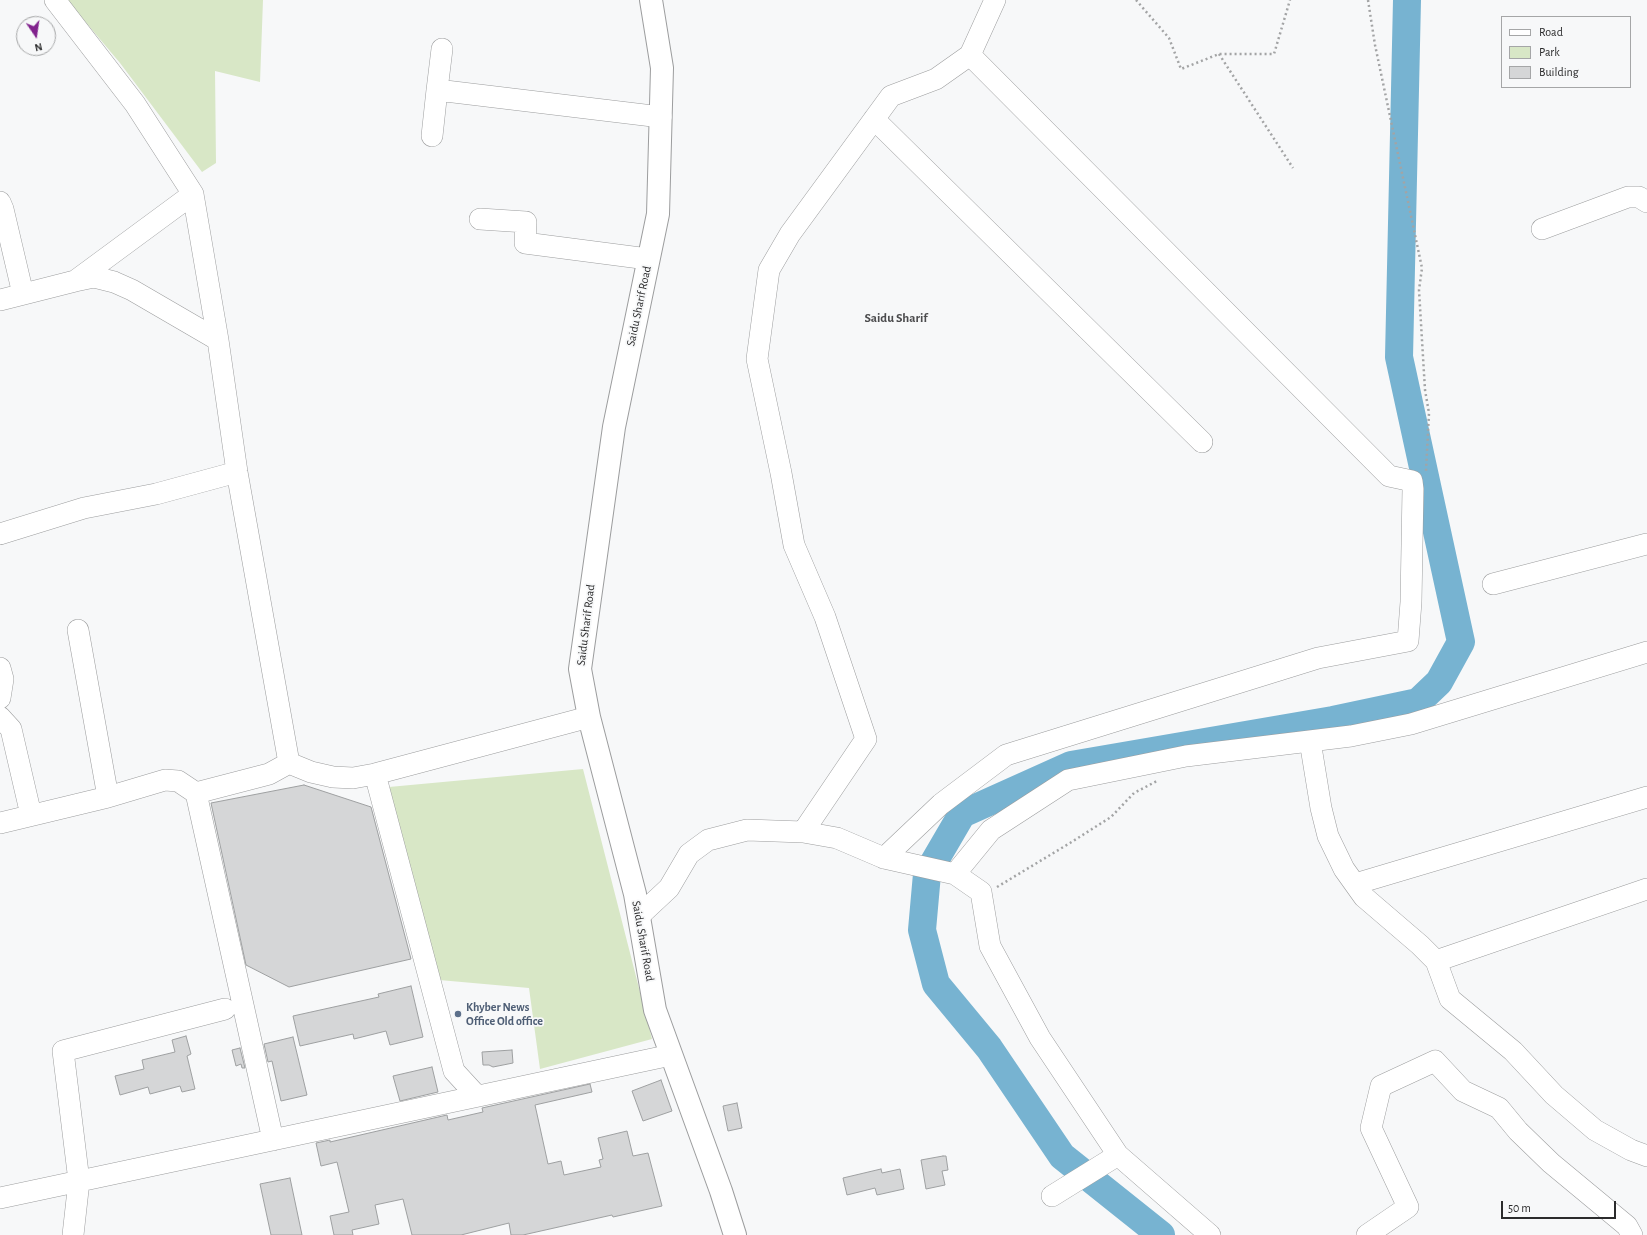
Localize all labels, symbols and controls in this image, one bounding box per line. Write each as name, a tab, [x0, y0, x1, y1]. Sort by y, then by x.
north arrow	[16, 16, 56, 56]
legend	[1501, 16, 1631, 88]
text: Road	[1539, 26, 1563, 38]
text: N	[34, 41, 44, 53]
text: Park	[1539, 46, 1560, 58]
text: Building	[1539, 66, 1579, 78]
street label: Saidu Sharif Road	[623, 265, 655, 347]
district label: Saidu Sharif	[864, 310, 928, 326]
street label: Saidu Sharif Road	[574, 584, 598, 666]
street label: Saidu Sharif Road	[629, 900, 657, 982]
place label: Khyber News Office Old office	[466, 1000, 543, 1028]
marker: Khyber News Office Old office	[453, 1009, 463, 1019]
scale bar	[1503, 1193, 1618, 1219]
text: 50 m	[1508, 1202, 1531, 1214]

